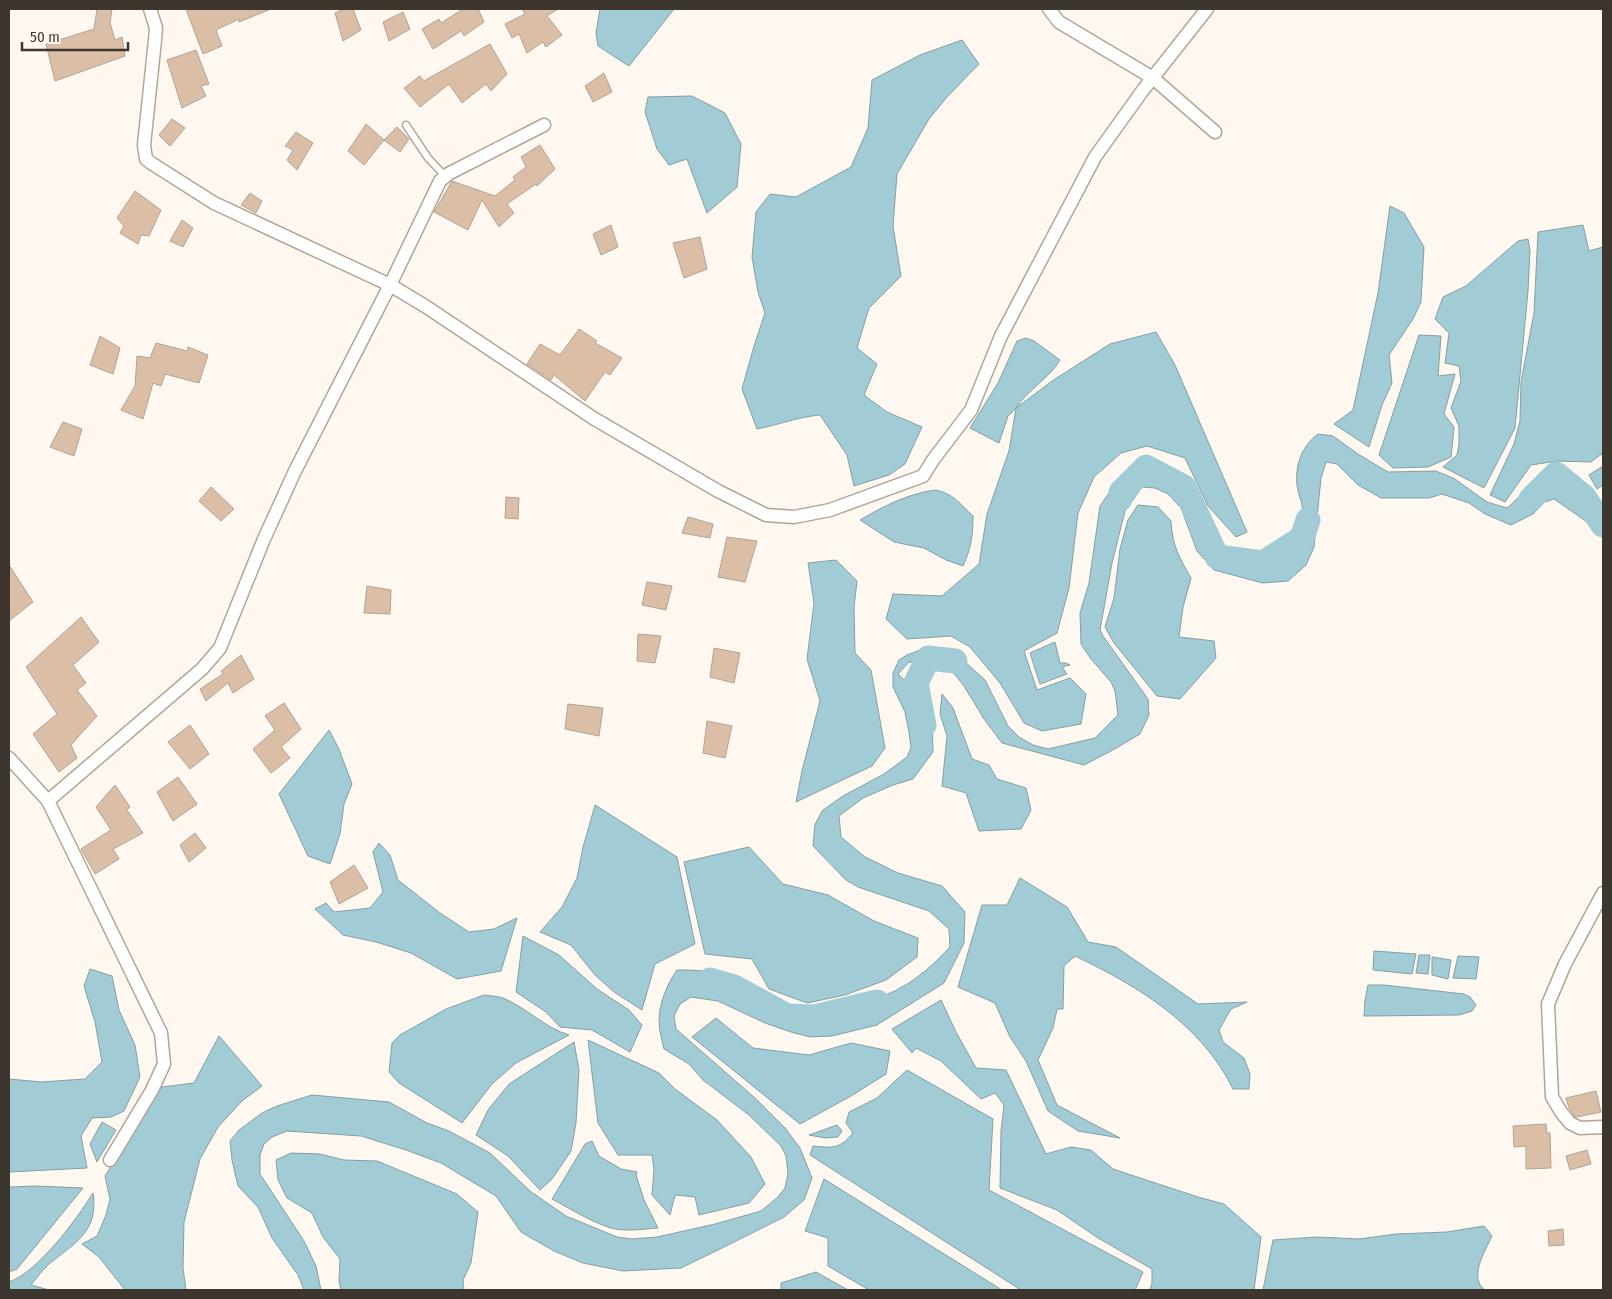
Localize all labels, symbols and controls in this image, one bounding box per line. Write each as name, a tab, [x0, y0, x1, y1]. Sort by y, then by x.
scale bar	[22, 20, 129, 52]
text: 50 m	[30, 28, 60, 46]

